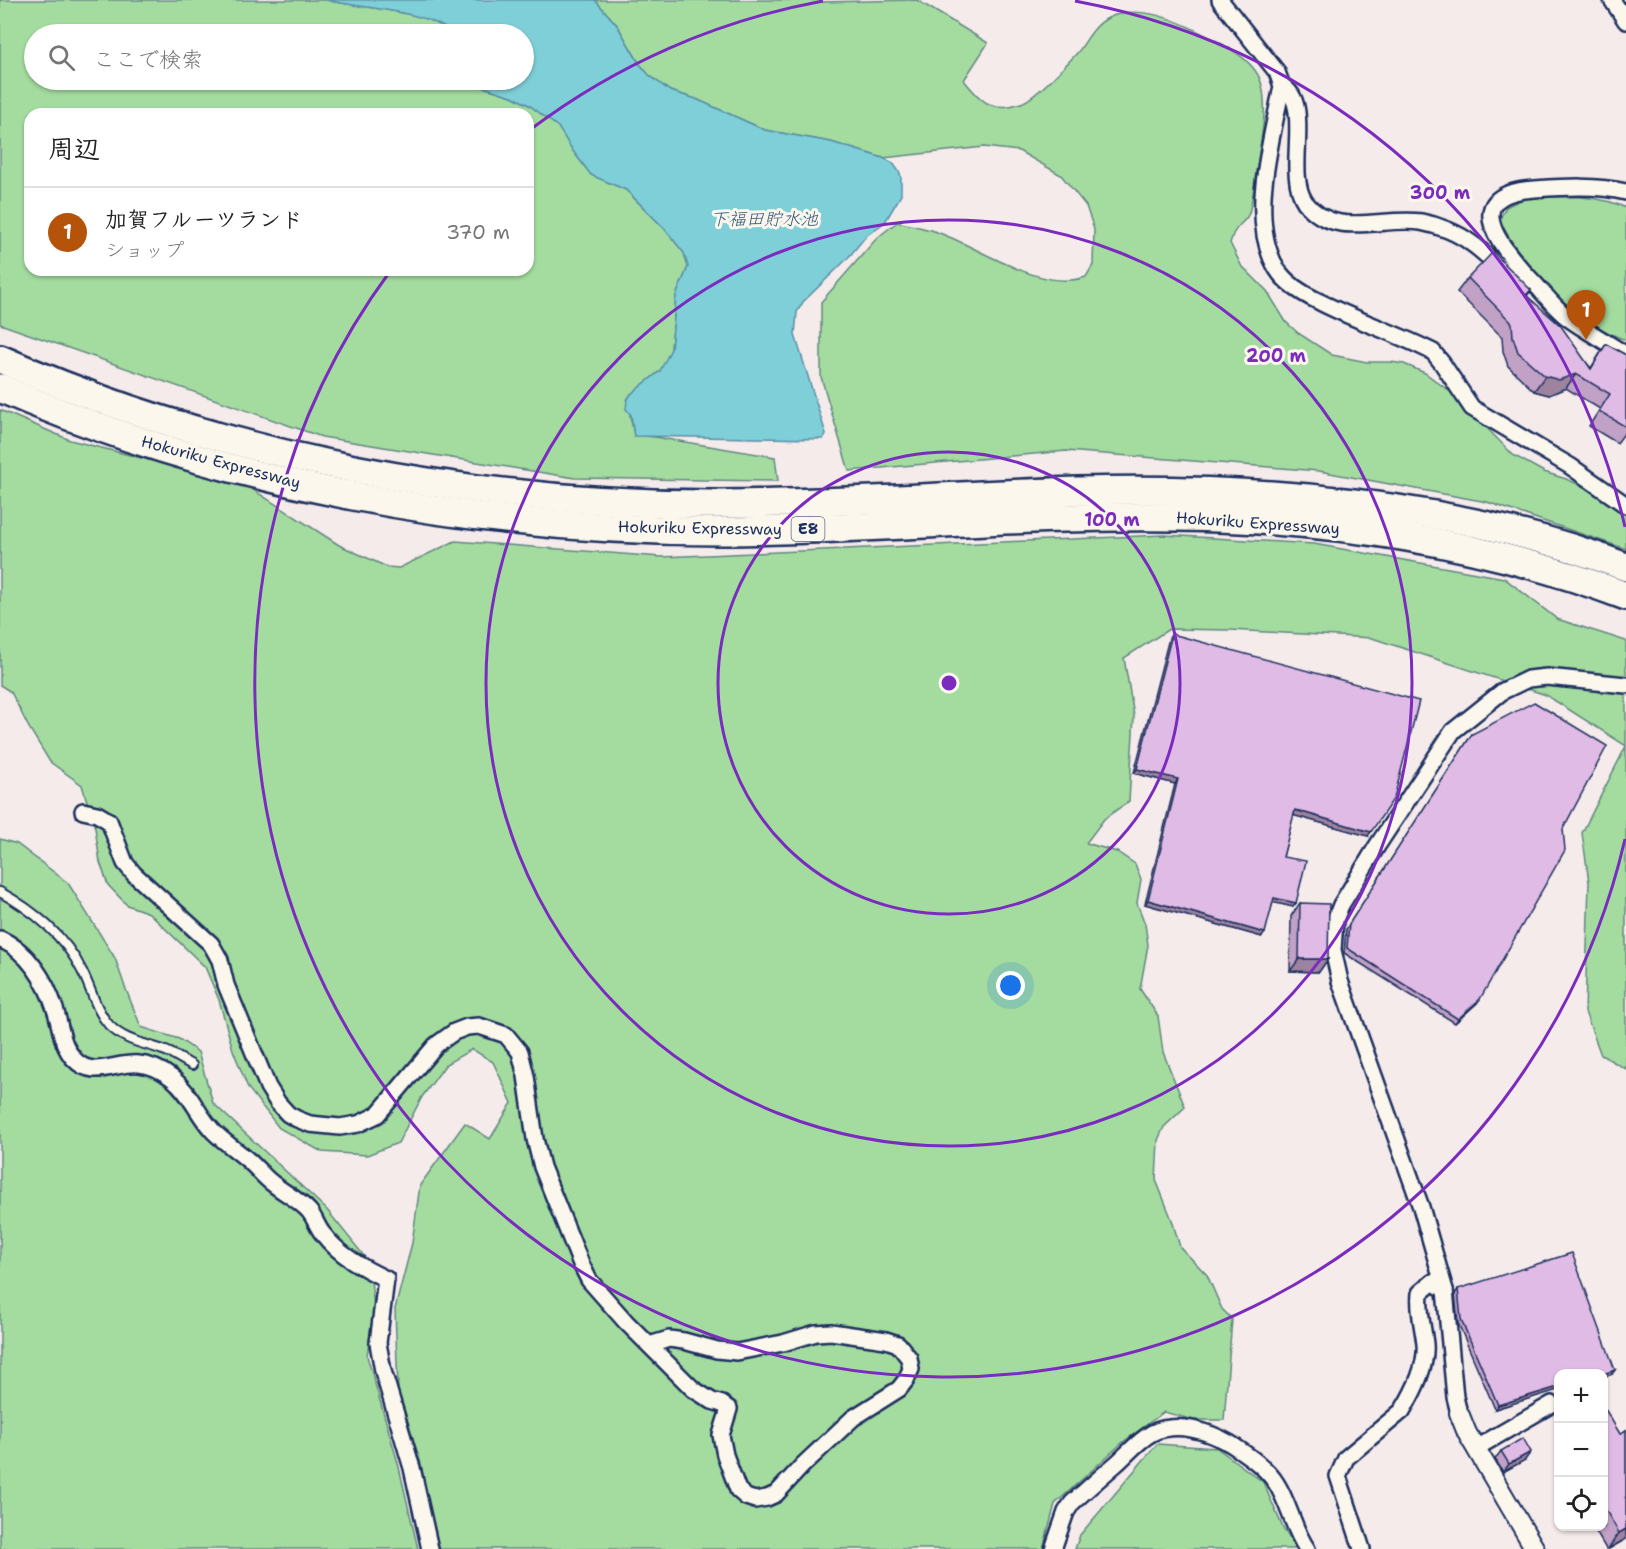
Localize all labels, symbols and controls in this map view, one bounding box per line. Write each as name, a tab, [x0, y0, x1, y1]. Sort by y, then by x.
search box	[24, 24, 534, 90]
icon: search	[45, 41, 78, 74]
text: ここで検索	[93, 45, 203, 74]
text: 周辺	[48, 131, 100, 166]
text: 300 m	[1410, 181, 1471, 205]
text: 加賀フルーツランド	[105, 205, 303, 234]
water label: 下福田貯水池	[710, 207, 819, 231]
text: 1	[63, 219, 72, 245]
text: 370 m	[446, 219, 510, 245]
text: ショップ	[105, 237, 184, 263]
pin: 1	[1566, 290, 1606, 340]
text: 200 m	[1246, 344, 1307, 368]
street label: Hokuriku Expressway	[139, 431, 303, 493]
street label: Hokuriku Expressway	[1175, 507, 1341, 539]
text: 100 m	[1084, 508, 1140, 532]
street label: Hokuriku Expressway	[618, 516, 782, 540]
road number: E8	[792, 517, 824, 541]
centre of rings	[939, 673, 959, 693]
your location	[996, 971, 1025, 1000]
map controls	[1554, 1369, 1608, 1531]
button: +	[1554, 1369, 1608, 1423]
button: −	[1554, 1423, 1608, 1477]
button: locate	[1554, 1477, 1608, 1531]

